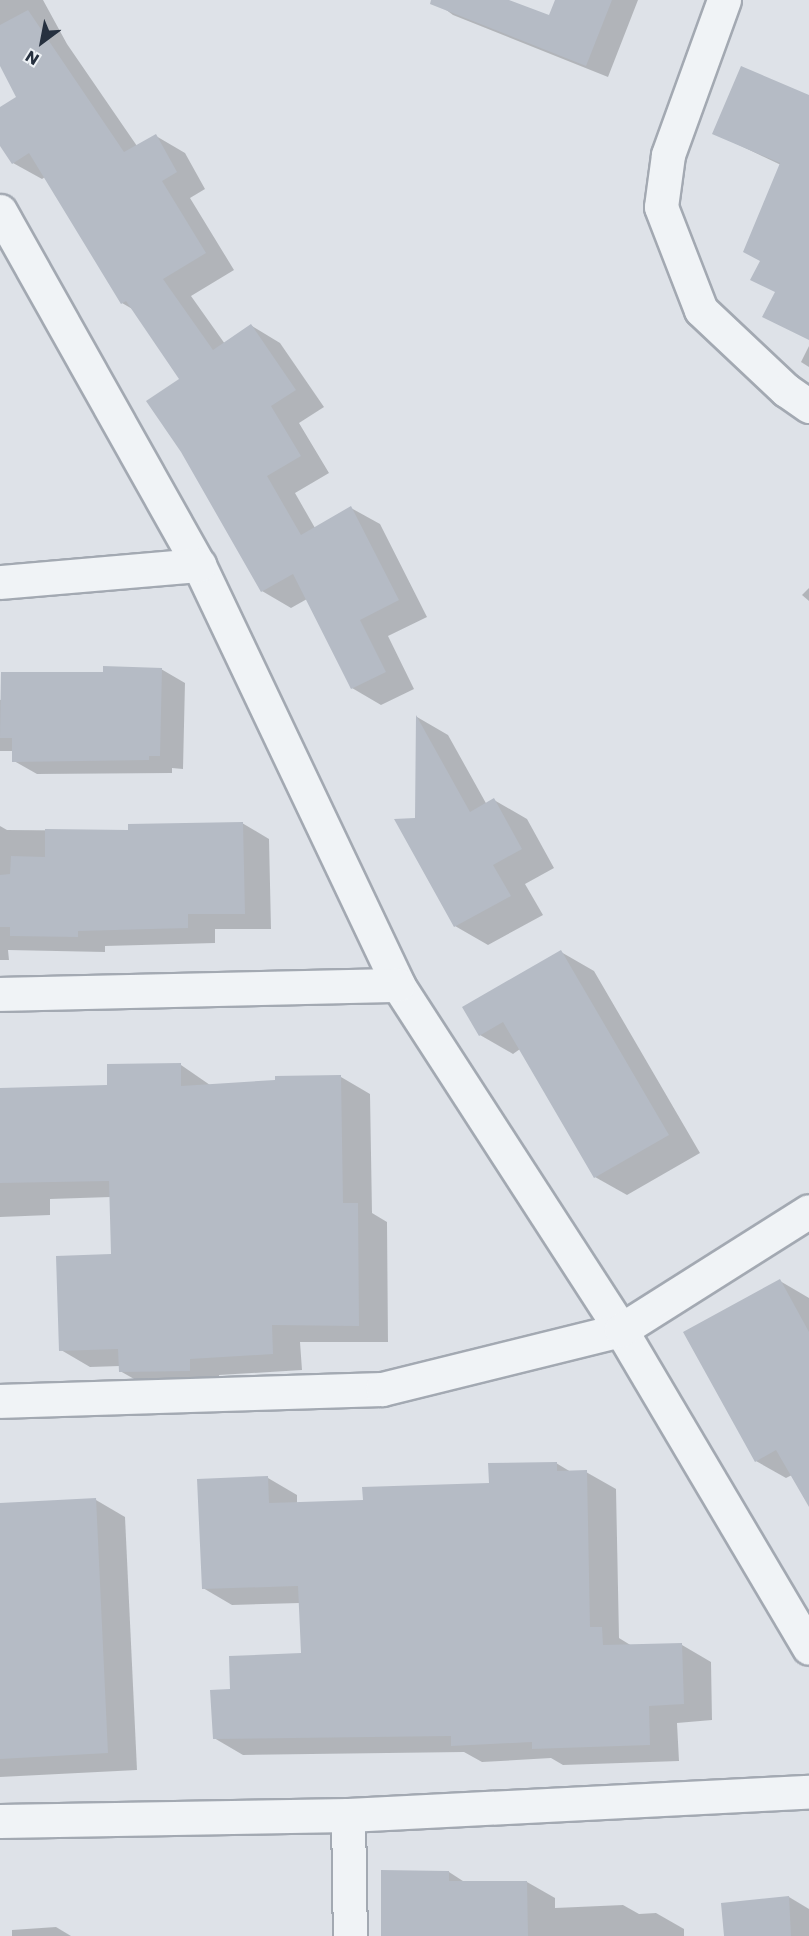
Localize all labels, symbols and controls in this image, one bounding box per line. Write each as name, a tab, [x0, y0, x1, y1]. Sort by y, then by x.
north arrow	[12, 12, 72, 72]
text: N	[21, 45, 43, 71]

